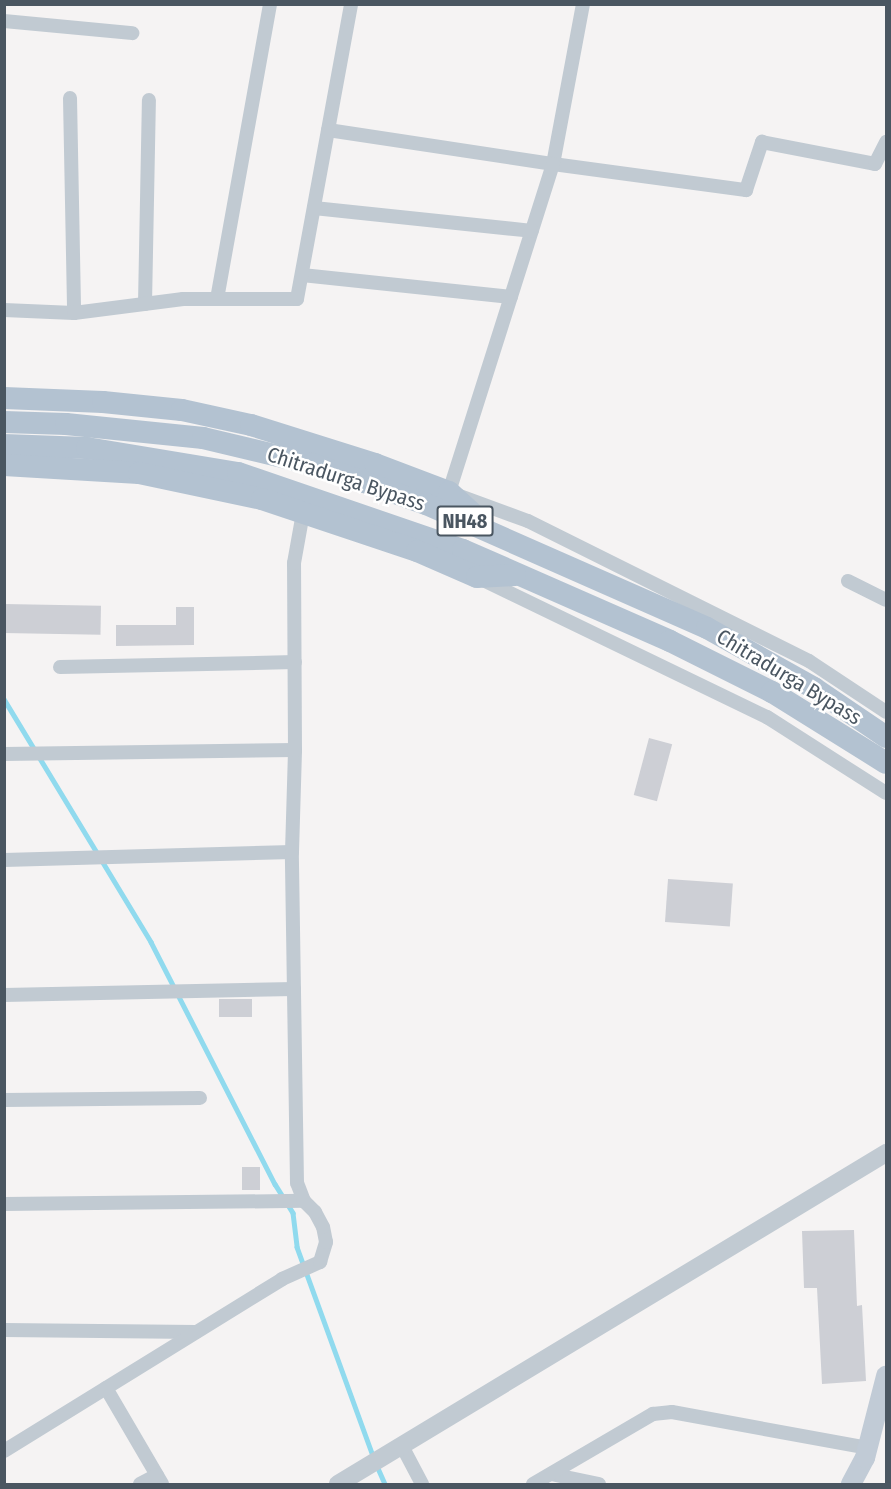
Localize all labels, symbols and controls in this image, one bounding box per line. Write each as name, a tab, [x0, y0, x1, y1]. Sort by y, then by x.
street label: Chitradurga Bypass	[264, 442, 428, 516]
road number: NH48	[436, 504, 494, 538]
street label: Chitradurga Bypass	[712, 624, 866, 730]

